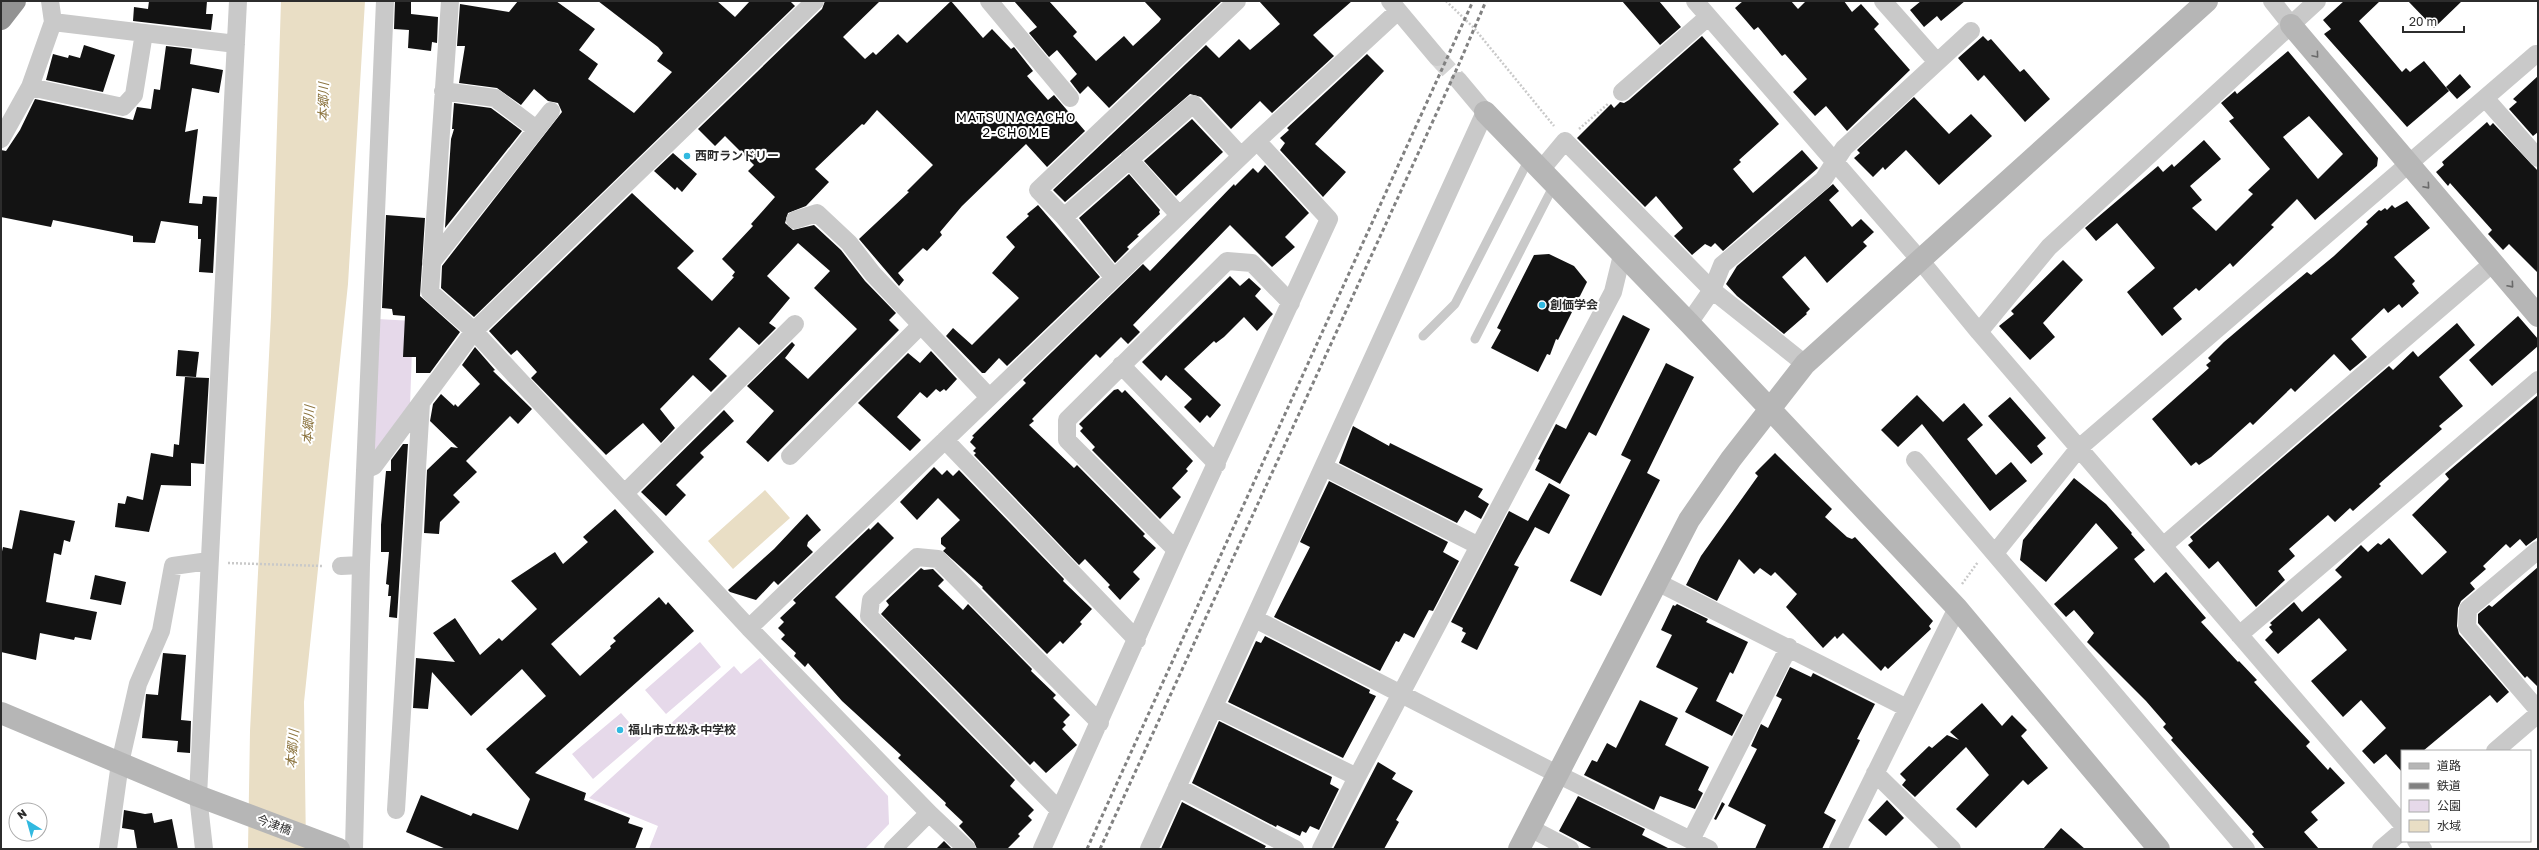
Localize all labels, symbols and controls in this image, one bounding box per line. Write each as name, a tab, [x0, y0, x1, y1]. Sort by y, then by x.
scale bar	[2403, 8, 2464, 34]
text: 20 m	[2409, 14, 2437, 29]
one-way arrow	[2311, 50, 2318, 58]
water label: 本郷川	[315, 80, 331, 122]
district label: MATSUNAGACHO 2-CHOME	[956, 109, 1076, 140]
place label: 西町ランドリー	[695, 148, 779, 163]
marker: 西町ランドリー	[682, 151, 692, 161]
one-way arrow	[2422, 182, 2429, 189]
one-way arrow	[2507, 280, 2514, 288]
place label: 創価学会	[1550, 297, 1598, 312]
marker: 創価学会	[1537, 300, 1547, 310]
water label: 本郷川	[299, 403, 317, 445]
place label: 福山市立松永中学校	[628, 722, 736, 737]
marker: 福山市立松永中学校	[615, 725, 625, 735]
water label: 本郷川	[282, 727, 302, 769]
legend	[2401, 750, 2531, 842]
text: 道路	[2437, 758, 2461, 773]
text: 鉄道	[2437, 778, 2461, 793]
text: 公園	[2437, 798, 2461, 813]
north arrow	[8, 802, 48, 842]
text: N	[14, 806, 29, 821]
street label: 今津橋	[255, 811, 294, 838]
text: 水域	[2437, 818, 2461, 833]

